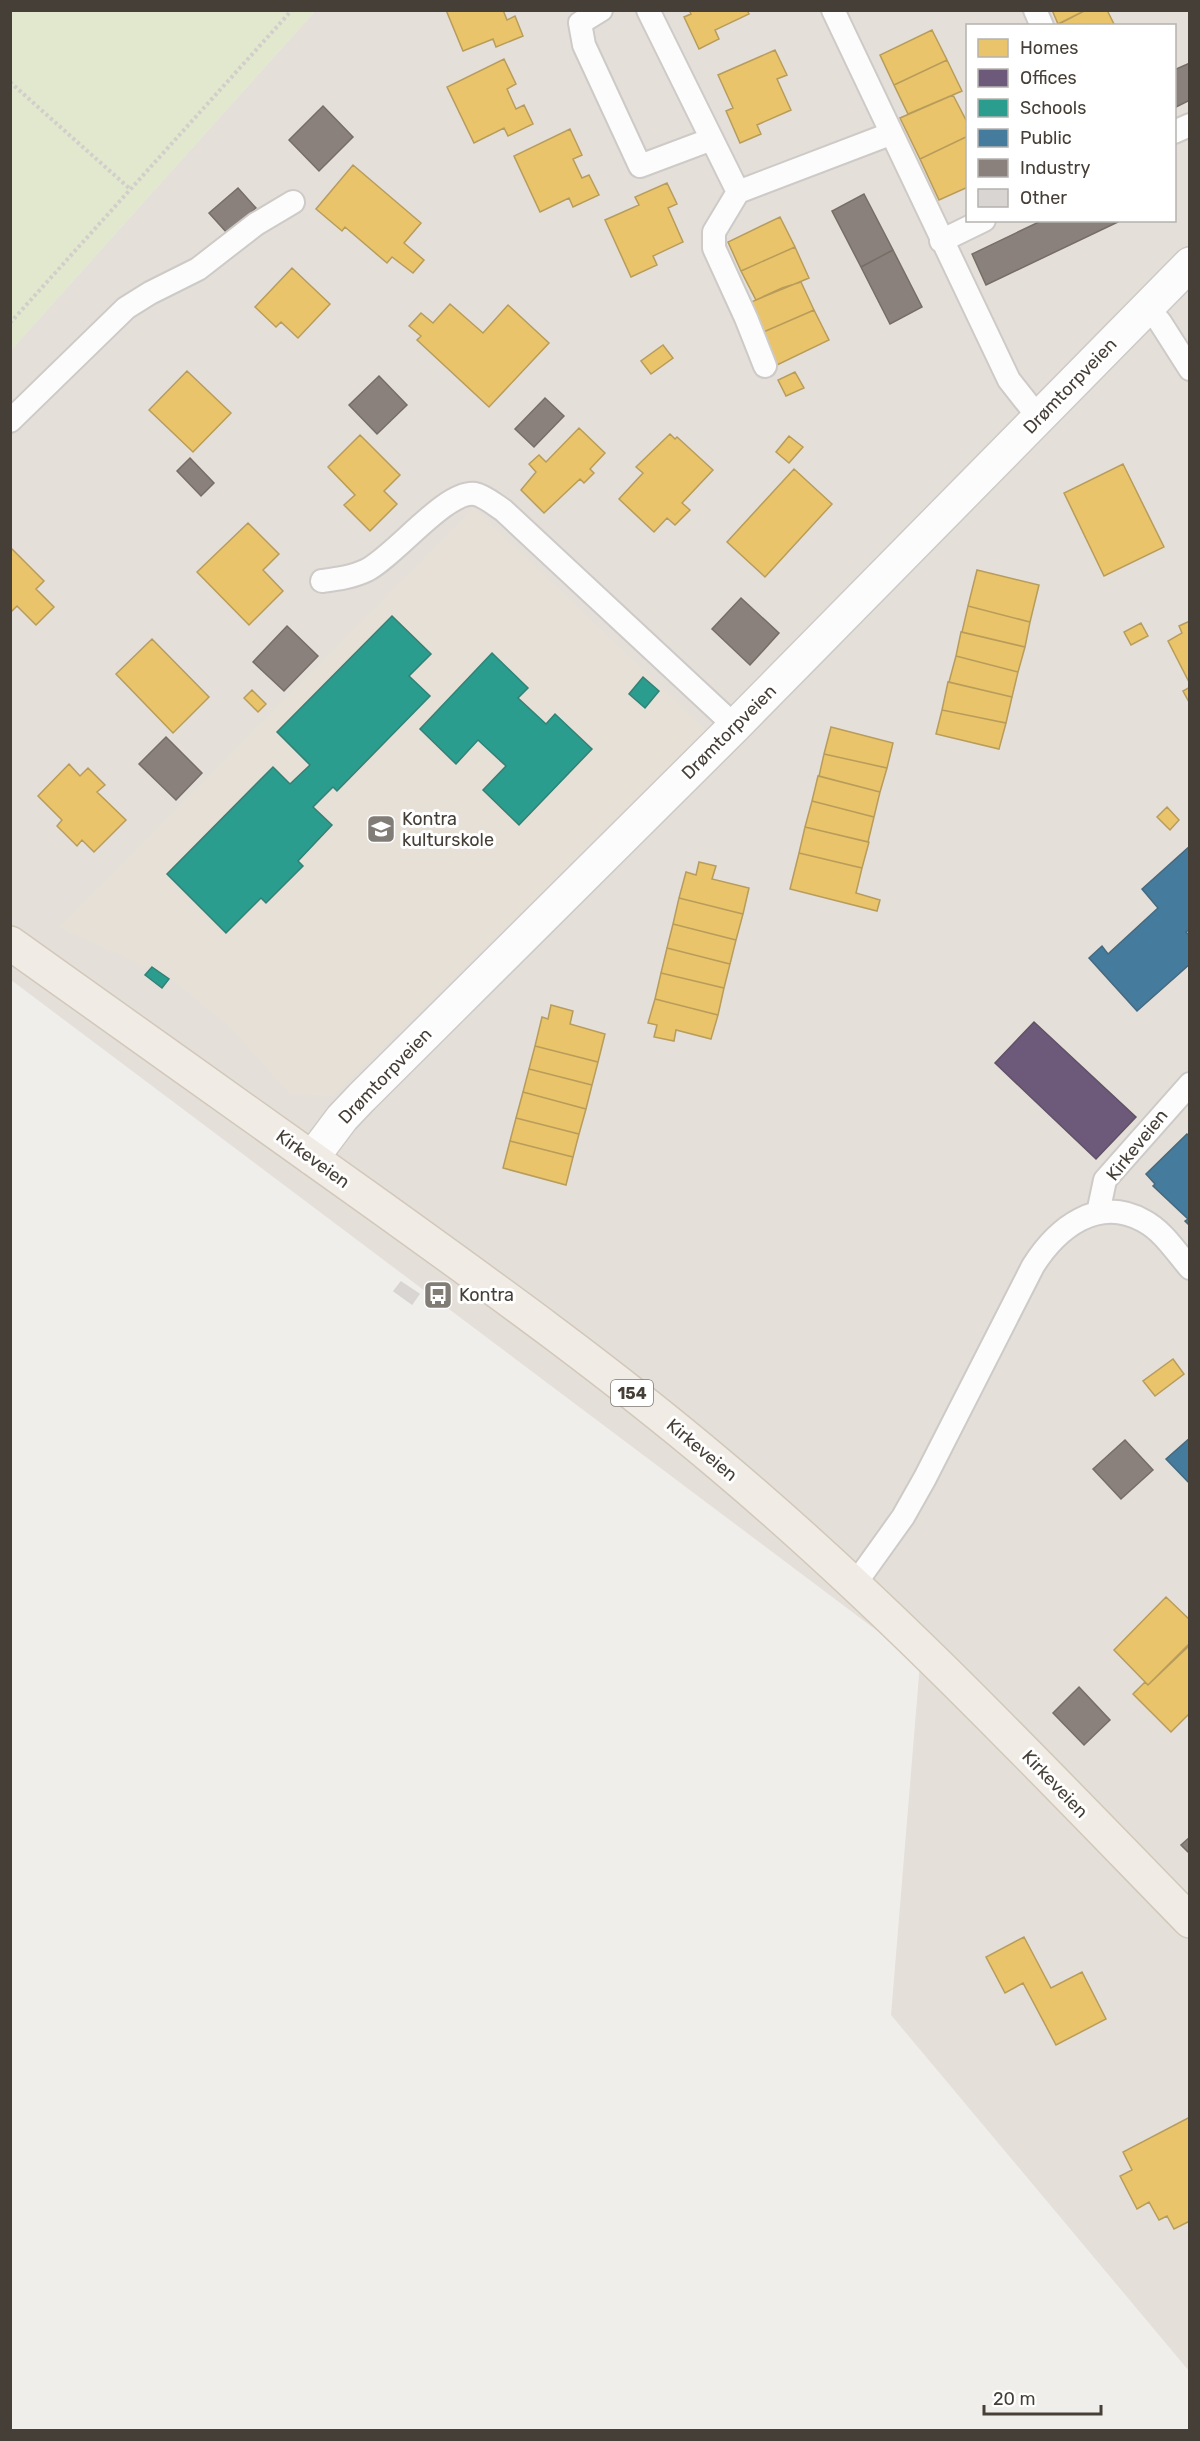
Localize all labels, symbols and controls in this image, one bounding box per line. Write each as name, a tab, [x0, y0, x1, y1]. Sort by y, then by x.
legend	[966, 24, 1176, 222]
text: Homes	[1020, 37, 1078, 59]
text: Offices	[1020, 67, 1077, 89]
text: Schools	[1020, 97, 1086, 119]
text: Public	[1020, 127, 1072, 149]
text: Industry	[1020, 157, 1090, 179]
text: Other	[1020, 187, 1067, 209]
street label: Drømtorpveien	[1019, 333, 1121, 439]
street label: Drømtorpveien	[677, 680, 781, 784]
place label: Kontra kulturskole	[402, 808, 494, 851]
school or university icon: Kontra kulturskole	[365, 813, 397, 845]
street label: Drømtorpveien	[334, 1023, 436, 1129]
street label: Kirkeveien	[1101, 1105, 1173, 1185]
street label: Kirkeveien	[272, 1125, 354, 1193]
bus stop icon: Kontra	[422, 1279, 454, 1311]
place label: Kontra	[459, 1284, 514, 1306]
road number: 154	[611, 1380, 653, 1406]
street label: Kirkeveien	[662, 1414, 742, 1486]
street label: Kirkeveien	[1017, 1746, 1093, 1822]
scale bar	[984, 2378, 1101, 2416]
text: 20 m	[993, 2388, 1035, 2410]

